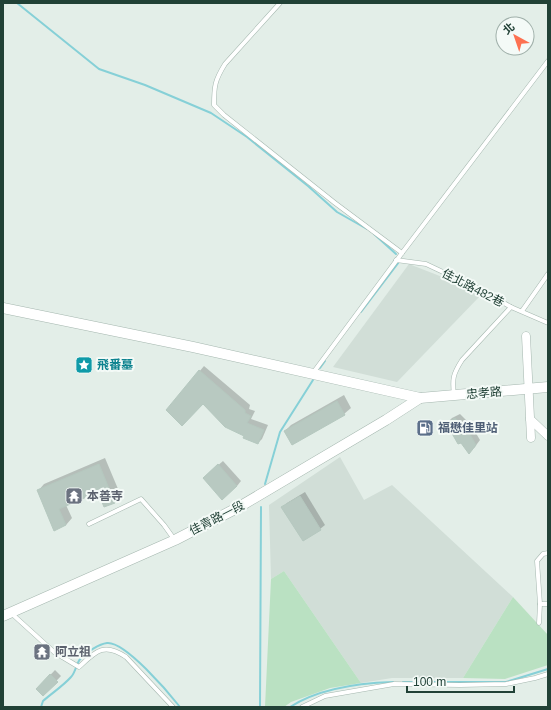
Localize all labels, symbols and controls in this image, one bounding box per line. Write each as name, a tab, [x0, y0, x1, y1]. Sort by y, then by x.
north arrow	[495, 16, 535, 56]
text: 北	[501, 20, 517, 36]
street label: 佳北路482巷	[440, 266, 506, 310]
place icon: 飛番墓	[74, 355, 94, 375]
place label: 飛番墓	[97, 358, 133, 372]
street label: 忠孝路	[465, 384, 503, 402]
fuel station icon: 福懋佳里站	[415, 418, 435, 438]
place label: 福懋佳里站	[438, 421, 498, 435]
temple icon: 本善寺	[64, 486, 84, 506]
place label: 本善寺	[87, 489, 123, 503]
street label: 佳青路一段	[187, 498, 247, 538]
temple icon: 阿立祖	[32, 642, 52, 662]
place label: 阿立祖	[55, 645, 91, 659]
scale bar	[407, 668, 514, 694]
text: 100 m	[413, 675, 446, 689]

